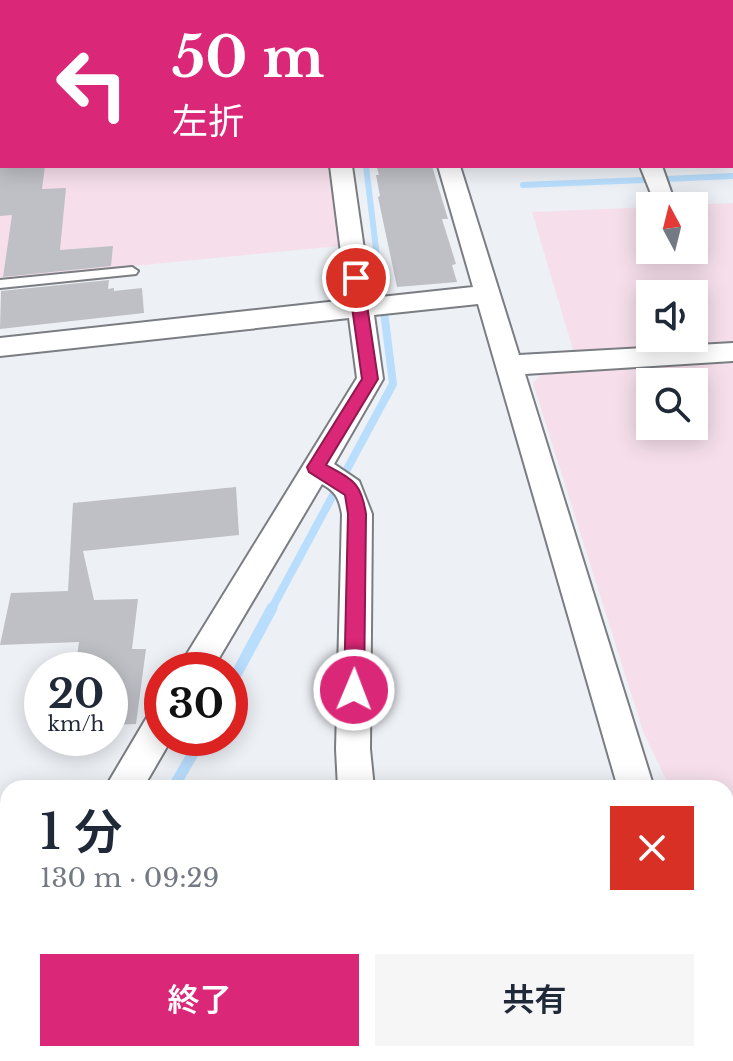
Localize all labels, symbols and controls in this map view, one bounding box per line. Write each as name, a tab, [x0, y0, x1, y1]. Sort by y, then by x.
text: 50 m	[172, 23, 324, 92]
icon: left	[40, 32, 144, 136]
text: 左折	[172, 99, 244, 144]
north arrow	[636, 192, 708, 264]
map controls	[636, 192, 708, 440]
pin	[322, 244, 390, 312]
icon: arrive	[334, 256, 378, 300]
button: sound	[636, 280, 708, 352]
button: search	[636, 368, 708, 440]
position arrow	[312, 648, 396, 732]
speed limit sign: 30	[144, 652, 248, 756]
text: 20	[48, 669, 104, 719]
text: km/h	[48, 712, 104, 736]
text: 1 分	[40, 802, 122, 862]
button: close	[610, 806, 694, 890]
text: 130 m · 09:29	[40, 862, 219, 894]
button: 終了	[40, 954, 359, 1046]
button: 共有	[375, 954, 694, 1046]

